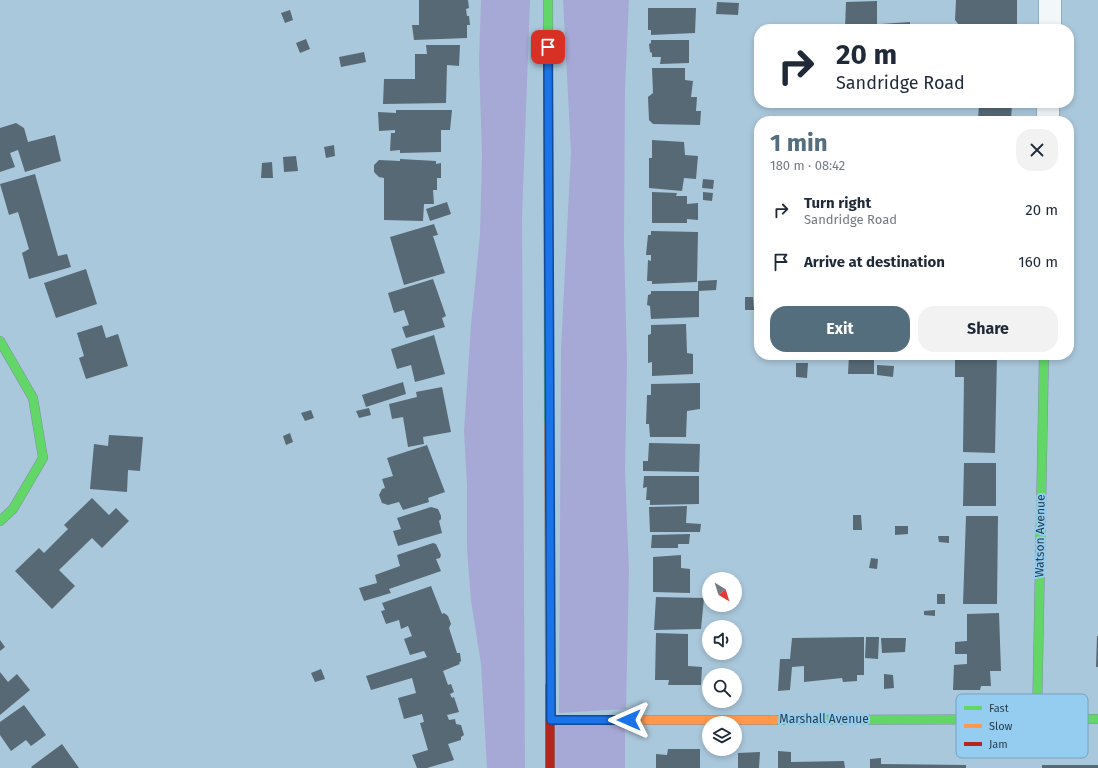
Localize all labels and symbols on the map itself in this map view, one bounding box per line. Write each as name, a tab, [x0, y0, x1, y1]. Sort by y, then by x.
pin	[531, 30, 565, 64]
street label: Watson Avenue	[1032, 494, 1048, 578]
north arrow	[702, 572, 742, 612]
legend	[956, 694, 1088, 758]
position arrow	[608, 699, 650, 741]
text: Fast	[989, 702, 1009, 715]
street label: Marshall Avenue	[779, 712, 869, 726]
text: Slow	[989, 720, 1013, 733]
text: Jam	[989, 738, 1008, 751]

